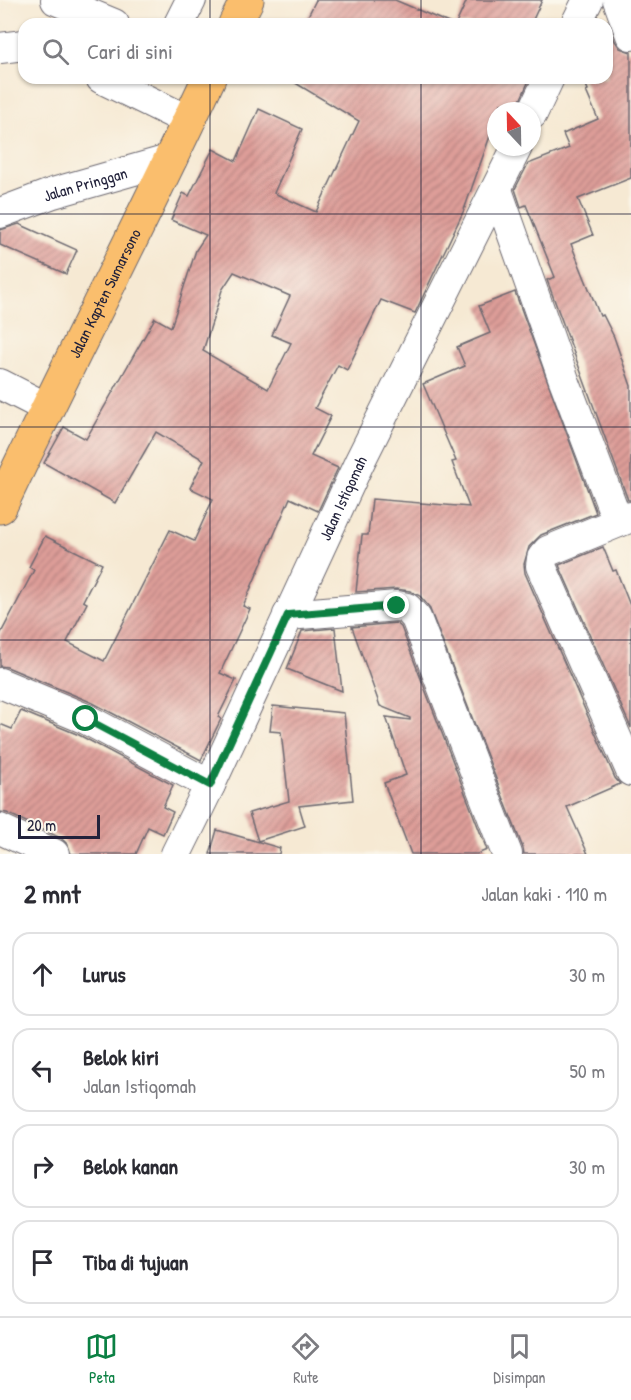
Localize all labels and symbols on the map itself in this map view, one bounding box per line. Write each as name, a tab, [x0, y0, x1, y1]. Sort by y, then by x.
north arrow	[487, 102, 541, 156]
street label: Jalan Pringgan	[40, 161, 130, 207]
street label: Jalan Kapten Sumarsono	[63, 224, 146, 361]
street label: Jalan Istiqomah	[314, 452, 372, 544]
route end	[383, 592, 409, 618]
route start	[72, 705, 98, 731]
scale bar	[18, 812, 100, 840]

